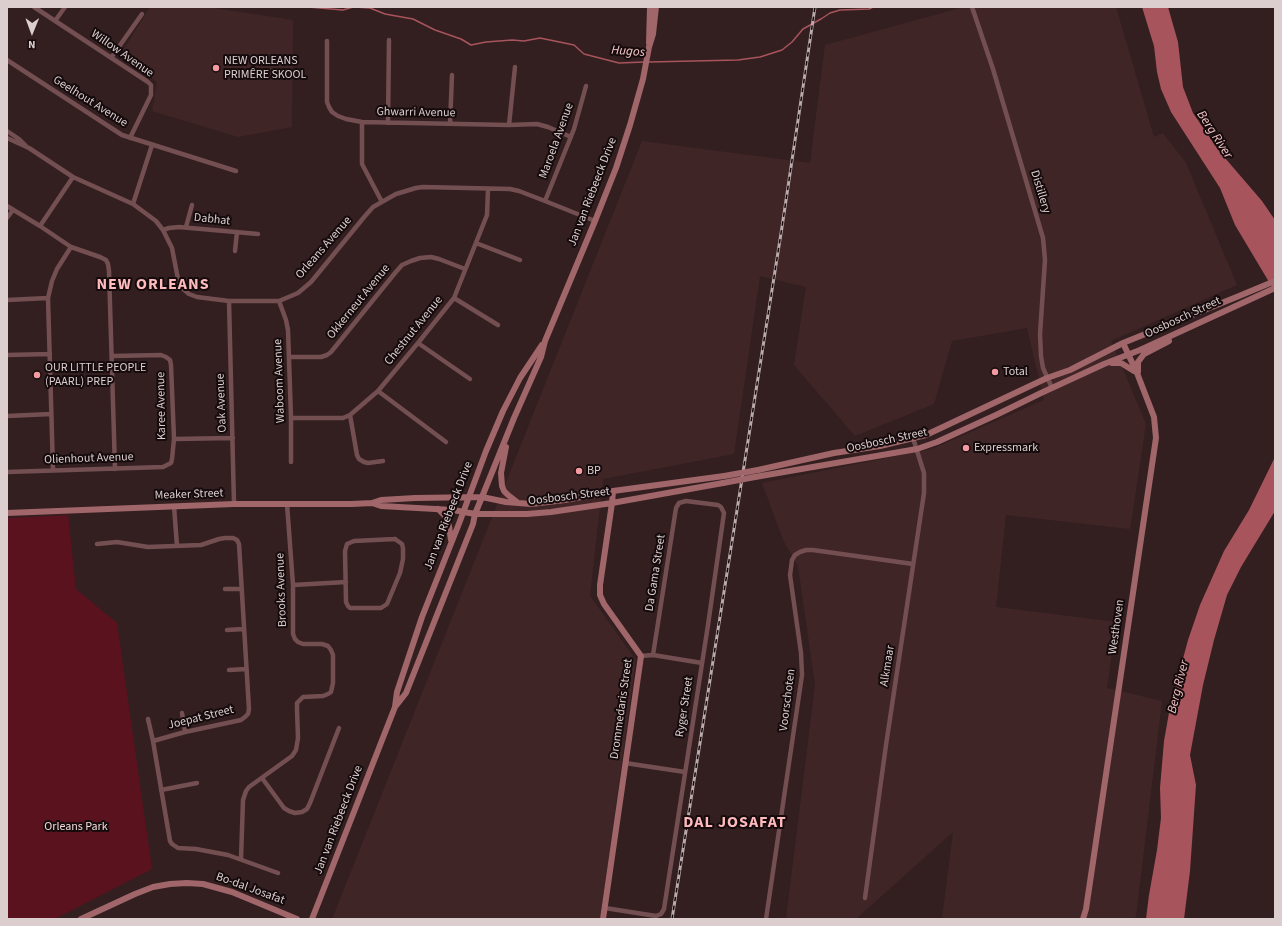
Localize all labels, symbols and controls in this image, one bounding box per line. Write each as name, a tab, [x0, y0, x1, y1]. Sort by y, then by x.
north arrow	[12, 12, 52, 52]
street label: Willow Avenue	[88, 27, 156, 81]
text: N	[28, 37, 36, 52]
water label: Hugos	[611, 43, 645, 61]
place label: NEW ORLEANS PRIMÊRE SKOOL	[224, 54, 306, 82]
marker: NEW ORLEANS PRIMÊRE SKOOL	[211, 63, 221, 73]
street label: Geelhout Avenue	[50, 73, 130, 131]
street label: Maroela Avenue	[537, 101, 577, 181]
street label: Ghwarri Avenue	[376, 105, 456, 121]
water label: Berg River	[1193, 108, 1235, 162]
street label: Jan van Riebeeck Drive	[566, 136, 620, 248]
street label: Distillery	[1027, 169, 1053, 215]
street label: Dabhat	[193, 211, 231, 229]
street label: Orleans Avenue	[293, 214, 355, 282]
street label: Okkerneut Avenue	[324, 262, 394, 342]
district label: NEW ORLEANS	[96, 275, 210, 295]
street label: Chestnut Avenue	[382, 294, 446, 368]
street label: Oosbosch Street	[1143, 294, 1223, 342]
street label: Waboom Avenue	[271, 339, 289, 423]
place label: OUR LITTLE PEOPLE (PAARL) PREP	[45, 361, 146, 389]
place label: Total	[1003, 365, 1028, 379]
marker: Total	[990, 367, 1000, 377]
marker: OUR LITTLE PEOPLE (PAARL) PREP	[32, 370, 42, 380]
street label: Karee Avenue	[154, 372, 170, 440]
street label: Oak Avenue	[214, 373, 230, 433]
street label: Oosbosch Street	[845, 425, 929, 457]
place label: Expressmark	[974, 441, 1038, 455]
marker: Expressmark	[961, 443, 971, 453]
street label: Olienhout Avenue	[44, 450, 134, 468]
street label: Jan van Riebeeck Drive	[422, 460, 476, 572]
place label: BP	[587, 464, 601, 478]
marker: BP	[574, 466, 584, 476]
street label: Oosbosch Street	[527, 485, 611, 509]
street label: Meaker Street	[154, 487, 224, 503]
street label: Da Gama Street	[643, 533, 669, 613]
street label: Brooks Avenue	[274, 553, 290, 627]
street label: Westhoven	[1106, 599, 1128, 655]
street label: Alkmaar	[878, 644, 898, 688]
street label: Drommedaris Street	[608, 658, 636, 760]
water label: Berg River	[1165, 659, 1193, 715]
street label: Voorschoten	[777, 668, 799, 732]
street label: Ryger Street	[673, 676, 697, 738]
street label: Joepat Street	[167, 703, 235, 733]
street label: Jan van Riebeeck Drive	[312, 764, 366, 876]
district label: DAL JOSAFAT	[683, 813, 787, 833]
park label: Orleans Park	[44, 820, 108, 834]
street label: Bo-dal Josafat	[214, 870, 286, 908]

